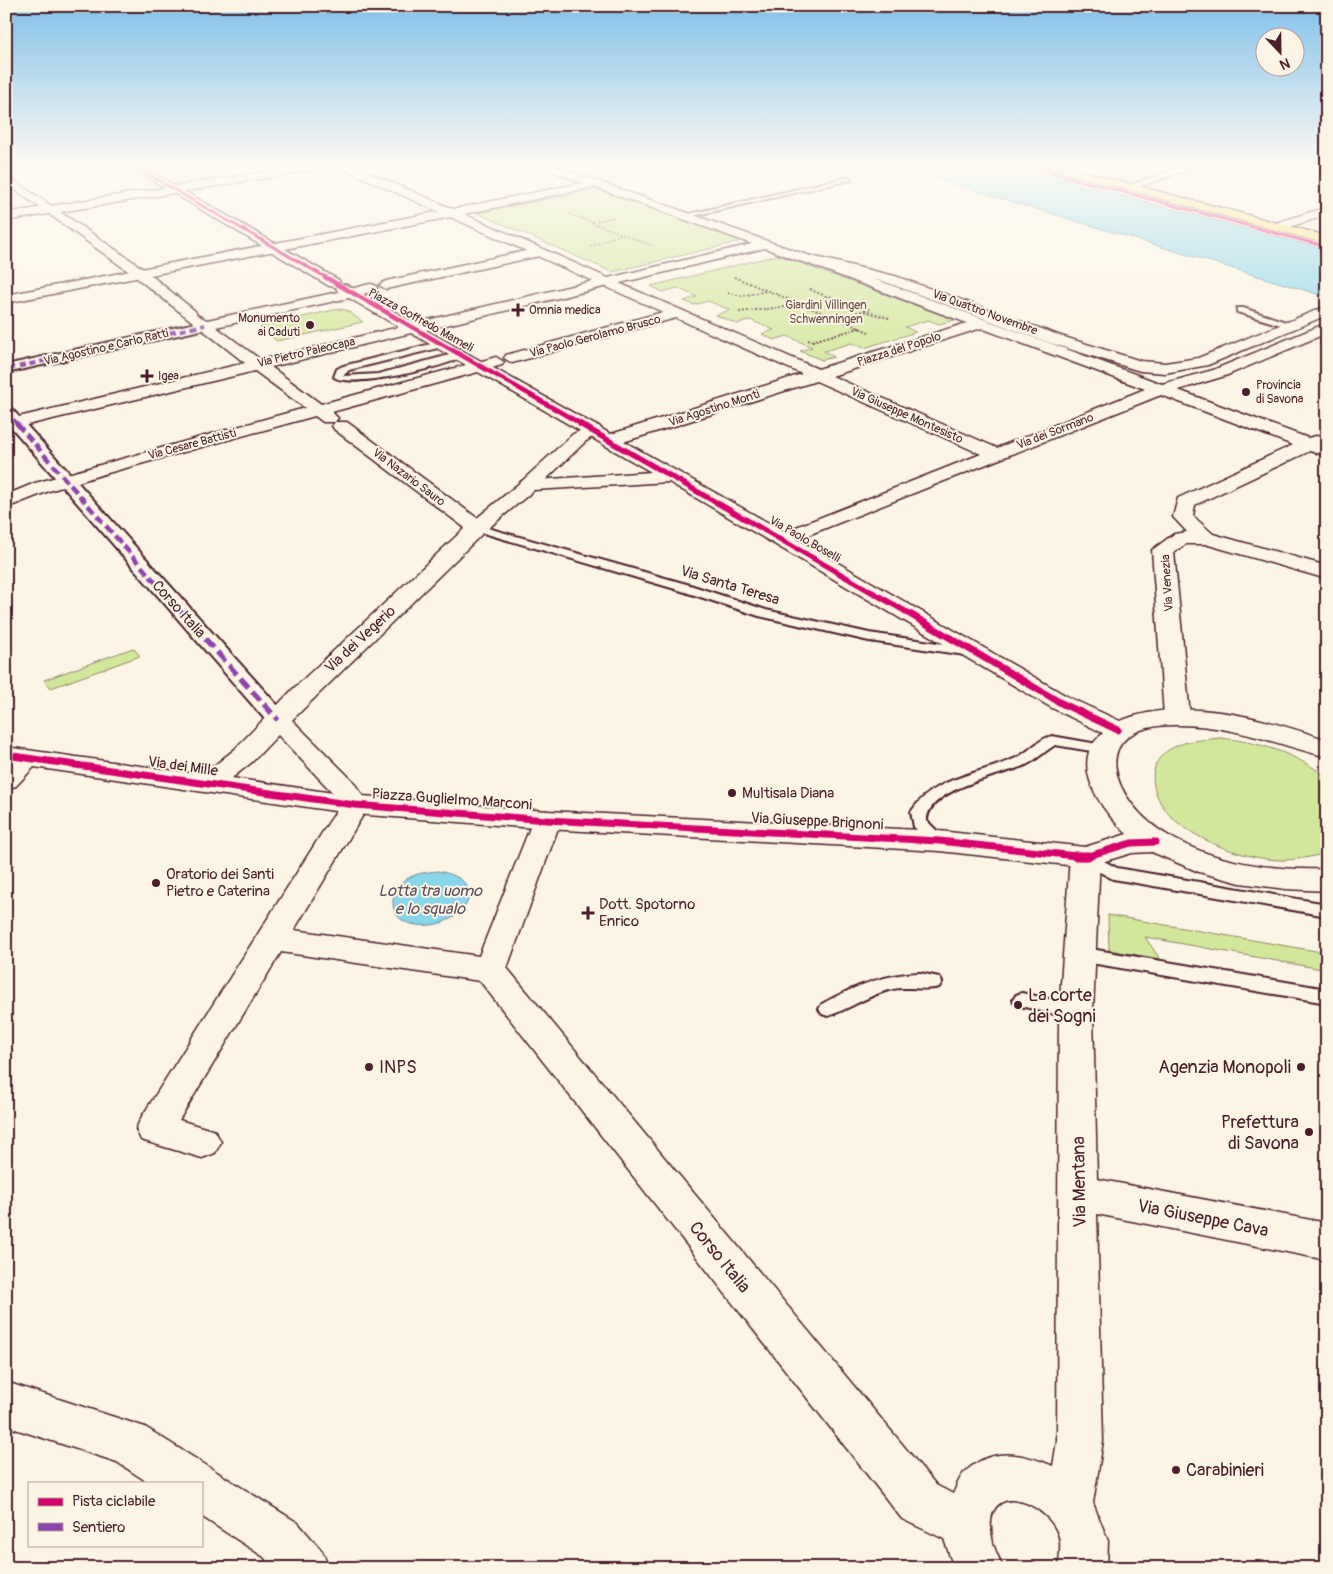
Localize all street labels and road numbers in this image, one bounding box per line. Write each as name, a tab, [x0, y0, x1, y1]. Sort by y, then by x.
street label: Piazza Goffredo Mameli	[366, 285, 476, 356]
street label: Via Quattro Novembre	[930, 286, 1040, 339]
street label: Via Paolo Gerolamo Brusco	[528, 312, 663, 361]
street label: Via Agostino e Carlo Ratti	[42, 326, 170, 369]
street label: Piazza del Popolo	[855, 329, 943, 370]
street label: Via Pietro Paleocapa	[256, 334, 357, 371]
street label: Via Giuseppe Montesisto	[848, 384, 966, 447]
street label: Via Agostino Monti	[667, 387, 761, 430]
street label: Via dei Sormano	[1015, 410, 1096, 453]
street label: Via Cesare Battisti	[146, 426, 238, 463]
street label: Via Nazario Sauro	[369, 445, 449, 510]
street label: Via Paolo Boselli	[766, 513, 843, 566]
street label: Via Venezia	[1158, 554, 1177, 612]
street label: Via Santa Teresa	[678, 561, 782, 610]
street label: Corso Italia	[148, 577, 210, 642]
street label: Via dei Vegerio	[321, 602, 400, 677]
street label: Via dei Mille	[147, 752, 220, 781]
street label: Piazza Guglielmo Marconi	[371, 784, 533, 815]
street label: Via Giuseppe Brignoni	[750, 809, 884, 834]
street label: Via Mentana	[1067, 1136, 1092, 1228]
street label: Via Giuseppe Cava	[1135, 1195, 1270, 1242]
street label: Corso Italia	[684, 1217, 755, 1298]

